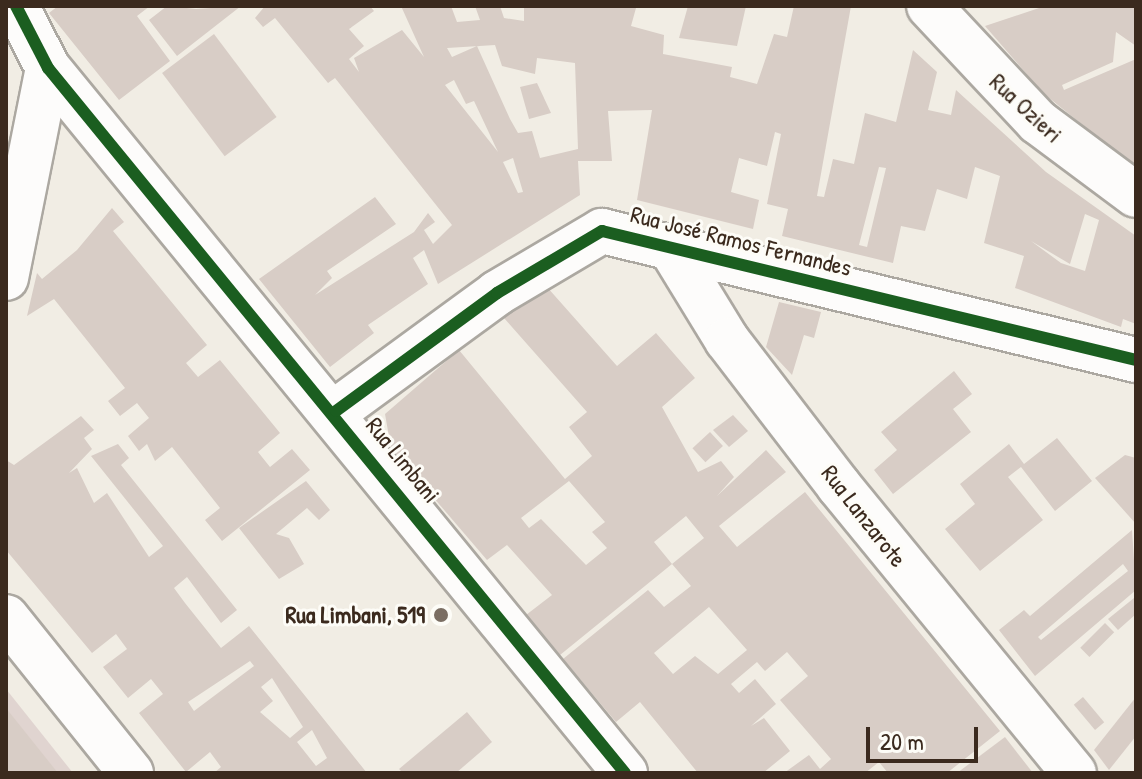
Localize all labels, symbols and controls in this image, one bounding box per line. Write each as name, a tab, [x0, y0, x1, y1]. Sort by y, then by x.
street label: Rua Ozieri	[984, 67, 1068, 149]
street label: Rua José Ramos Fernandes	[628, 200, 854, 282]
street label: Rua Limbani	[360, 411, 446, 509]
street label: Rua Lanzarote	[815, 459, 913, 573]
place label: Rua Limbani, 519	[285, 601, 425, 629]
marker: Rua Limbani, 519	[432, 606, 450, 624]
scale bar	[870, 711, 982, 761]
text: 20 m	[880, 725, 924, 757]

